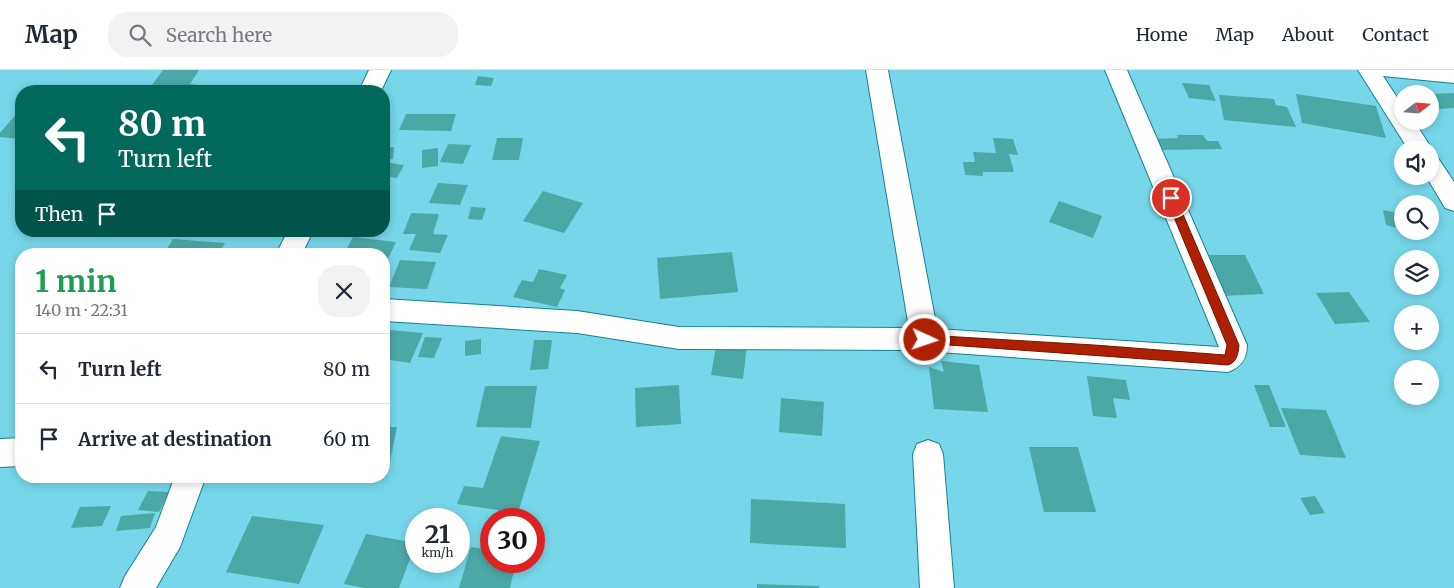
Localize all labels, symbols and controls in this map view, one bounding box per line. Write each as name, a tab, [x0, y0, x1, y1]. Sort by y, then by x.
search box	[108, 12, 458, 57]
text: Map	[25, 19, 78, 50]
icon: search	[126, 21, 154, 49]
text: Search here	[166, 23, 272, 47]
text: Home	[1136, 23, 1188, 46]
text: Map	[1216, 23, 1254, 46]
text: About	[1282, 23, 1334, 46]
text: Contact	[1362, 23, 1429, 46]
north arrow	[1394, 85, 1439, 130]
map controls	[1394, 85, 1439, 405]
text: 80 m	[118, 102, 206, 146]
icon: left	[35, 105, 100, 170]
button: sound	[1394, 140, 1439, 185]
text: Turn left	[118, 145, 212, 173]
pin	[1150, 177, 1192, 219]
icon: arrive	[1157, 184, 1185, 212]
button: search	[1394, 195, 1439, 240]
icon: arrive	[93, 200, 121, 228]
text: Then	[35, 202, 83, 226]
button: layers	[1394, 250, 1439, 295]
text: 1 min	[35, 262, 117, 300]
button: close	[318, 265, 370, 317]
text: 140 m · 22:31	[35, 300, 128, 320]
button: +	[1394, 305, 1439, 350]
position arrow	[898, 313, 950, 365]
icon: left	[35, 355, 63, 383]
text: Turn left	[78, 357, 162, 381]
text: 80 m	[323, 357, 370, 381]
button: −	[1394, 360, 1439, 405]
icon: arrive	[35, 425, 63, 453]
text: Arrive at destination	[78, 427, 272, 451]
text: 60 m	[323, 427, 370, 451]
speed limit sign: 30	[480, 508, 545, 573]
text: 21	[425, 518, 450, 550]
text: km/h	[422, 545, 453, 560]

